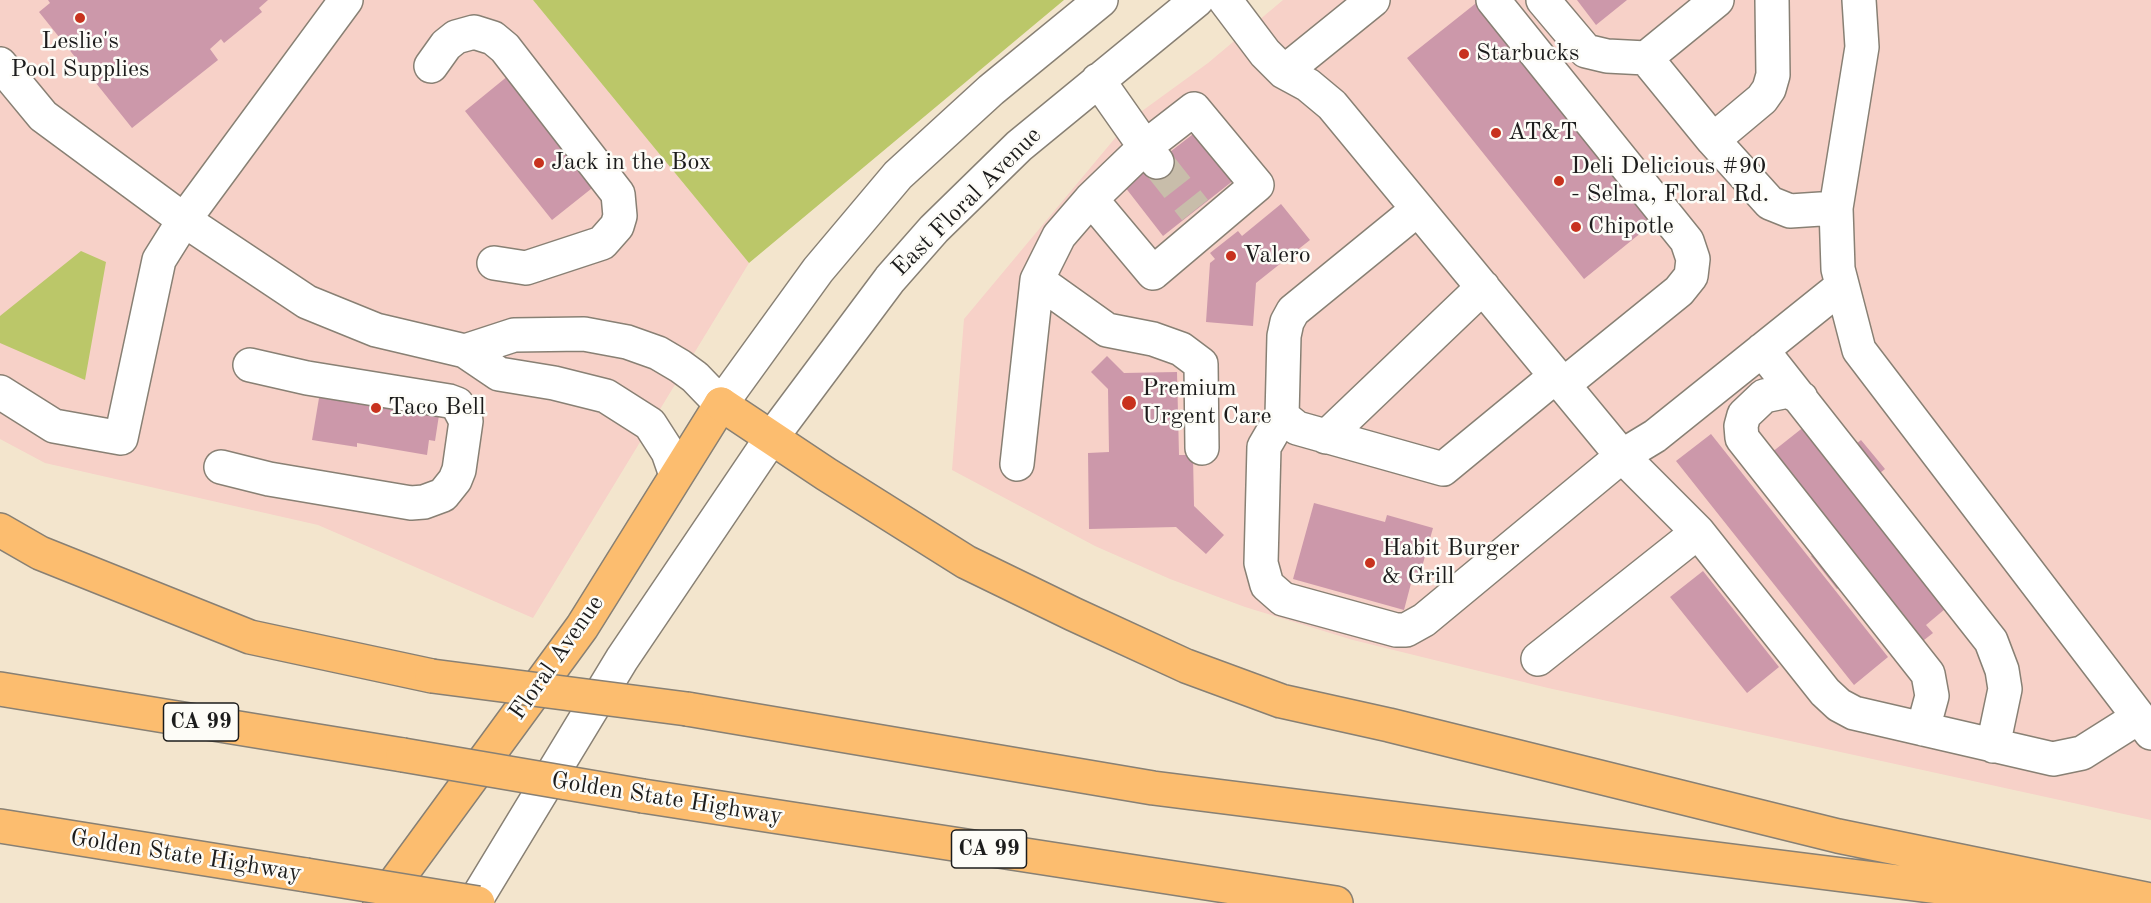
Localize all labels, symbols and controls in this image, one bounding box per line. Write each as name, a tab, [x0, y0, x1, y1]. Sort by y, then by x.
marker: Leslie's Pool Supplies	[73, 11, 87, 25]
place label: Leslie's Pool Supplies	[10, 28, 150, 84]
place label: Starbucks	[1476, 40, 1579, 68]
marker: Starbucks	[1457, 47, 1471, 61]
place label: AT&T	[1508, 119, 1577, 147]
street label: East Floral Avenue	[886, 121, 1048, 283]
marker: AT&T	[1489, 126, 1503, 140]
place label: Jack in the Box	[551, 149, 711, 177]
place label: Deli Delicious #90 - Selma, Floral Rd.	[1571, 153, 1769, 209]
marker: Jack in the Box	[532, 156, 546, 170]
marker: Deli Delicious #90 - Selma, Floral Rd.	[1552, 174, 1566, 188]
place label: Chipotle	[1588, 213, 1674, 241]
marker: Chipotle	[1569, 220, 1583, 234]
place label: Valero	[1243, 242, 1311, 270]
marker: Valero	[1224, 249, 1238, 263]
place label: Premium Urgent Care	[1142, 375, 1271, 431]
place label: Taco Bell	[388, 394, 485, 422]
marker: Premium Urgent Care	[1120, 394, 1138, 412]
marker: Taco Bell	[369, 401, 383, 415]
place label: Habit Burger & Grill	[1382, 535, 1520, 591]
marker: Habit Burger & Grill	[1363, 556, 1377, 570]
street label: Floral Avenue	[503, 590, 611, 726]
road number: CA 99	[164, 703, 238, 741]
street label: Golden State Highway	[549, 767, 785, 831]
street label: Golden State Highway	[68, 824, 304, 888]
road number: CA 99	[952, 830, 1026, 868]

